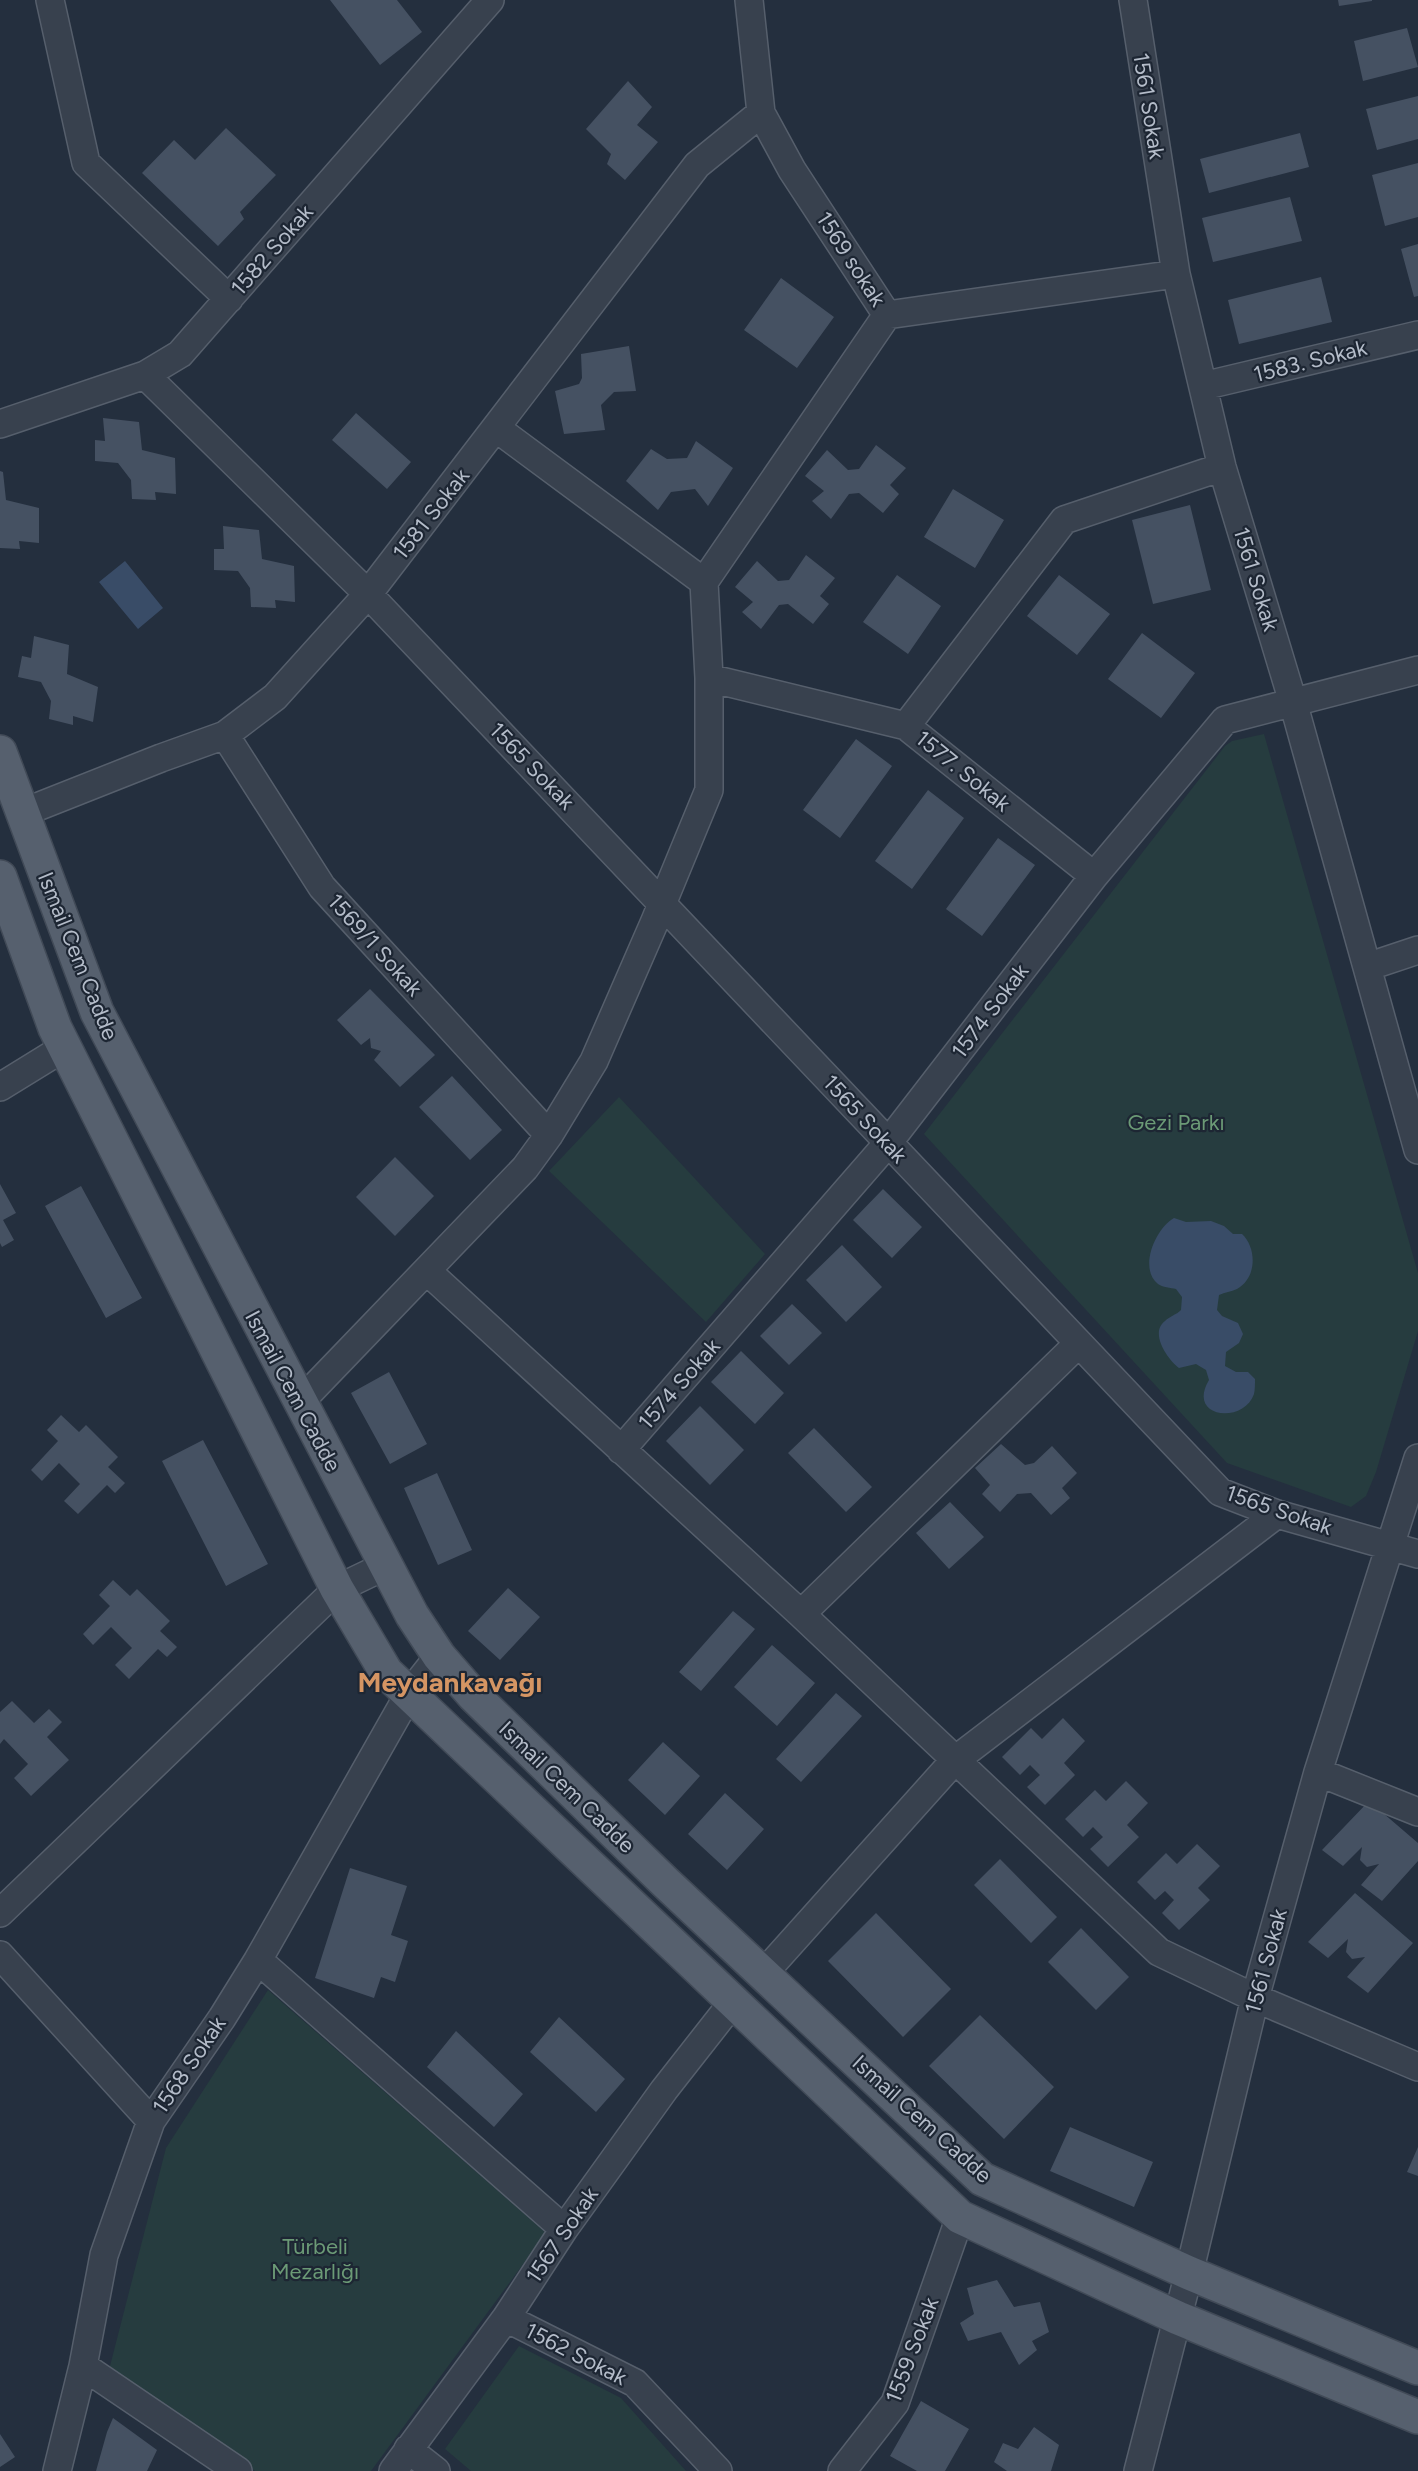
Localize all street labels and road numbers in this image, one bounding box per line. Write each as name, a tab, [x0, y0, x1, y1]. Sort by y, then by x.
street label: 1561 Sokak	[1127, 51, 1171, 161]
street label: 1582 Sokak	[225, 199, 319, 301]
street label: 1569 sokak	[810, 207, 892, 312]
street label: 1583. Sokak	[1251, 334, 1370, 388]
street label: 1581 Sokak	[387, 463, 475, 565]
street label: 1561 Sokak	[1227, 524, 1285, 635]
street label: 1565 Sokak	[484, 717, 580, 815]
street label: 1577. Sokak	[910, 725, 1016, 818]
street label: Ismail Cem Cadde	[32, 868, 124, 1044]
street label: 1569/1 Sokak	[322, 888, 428, 1002]
street label: 1574 Sokak	[946, 958, 1034, 1064]
street label: 1565 Sokak	[817, 1069, 913, 1169]
street label: Ismail Cem Cadde	[239, 1306, 347, 1476]
street label: 1574 Sokak	[632, 1333, 726, 1435]
street label: 1565 Sokak	[1222, 1479, 1336, 1541]
street label: Ismail Cem Cadde	[493, 1715, 641, 1859]
street label: 1561 Sokak	[1239, 1905, 1293, 2016]
street label: 1568 Sokak	[147, 2011, 232, 2119]
street label: Ismail Cem Cadde	[847, 2049, 997, 2189]
street label: 1567 Sokak	[520, 2182, 604, 2288]
street label: 1559 Sokak	[880, 2293, 945, 2407]
street label: 1562 Sokak	[521, 2317, 632, 2391]

